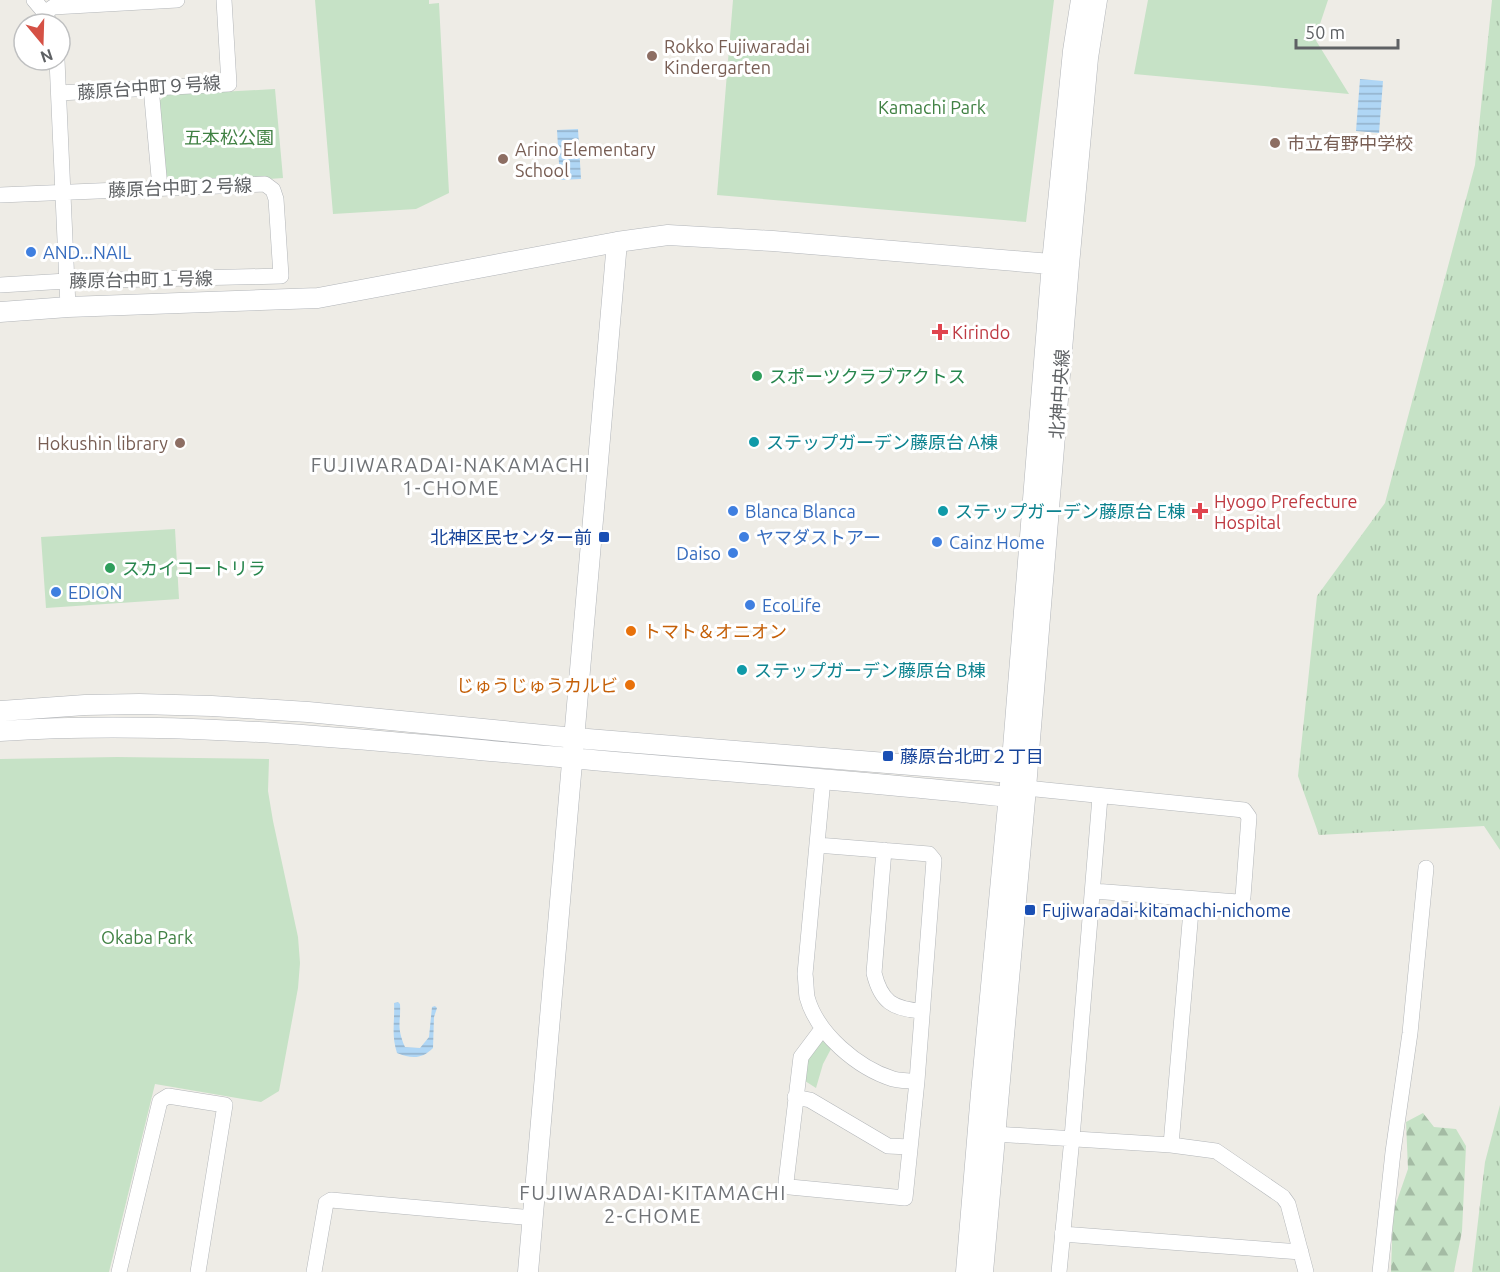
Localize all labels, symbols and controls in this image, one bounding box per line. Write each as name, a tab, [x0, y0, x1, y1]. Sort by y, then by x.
north arrow	[12, 12, 72, 72]
scale bar	[1296, 12, 1398, 50]
text: 50 m	[1305, 22, 1345, 42]
place label: Rokko Fujiwaradai Kindergarten	[664, 36, 810, 77]
text: N	[38, 46, 55, 67]
marker: Rokko Fujiwaradai Kindergarten	[645, 49, 659, 63]
street label: 藤原台中町９号線	[76, 72, 222, 102]
park label: Kamachi Park	[878, 97, 986, 117]
park label: 五本松公園	[184, 127, 274, 147]
place label: 市立有野中学校	[1287, 133, 1413, 153]
marker: 市立有野中学校	[1268, 136, 1282, 150]
place label: Arino Elementary School	[515, 139, 656, 180]
marker: Arino Elementary School	[496, 152, 510, 166]
street label: 藤原台中町２号線	[108, 174, 252, 200]
place label: AND...NAIL	[43, 242, 131, 262]
marker: AND...NAIL	[24, 245, 38, 259]
street label: 藤原台中町１号線	[69, 268, 213, 290]
place label: Kirindo	[952, 322, 1010, 342]
marker: Kirindo	[933, 325, 947, 339]
street label: 北神中央線	[1046, 348, 1072, 440]
place label: スポーツクラブアクトス	[769, 366, 966, 386]
marker: スポーツクラブアクトス	[750, 369, 764, 383]
place label: ステップガーデン藤原台 A棟	[766, 432, 998, 452]
place label: Hokushin library	[37, 433, 168, 453]
marker: ステップガーデン藤原台 A棟	[747, 435, 761, 449]
marker: Hokushin library	[173, 436, 187, 450]
district label: FUJIWARADAI-NAKAMACHI 1-CHOME	[311, 453, 591, 499]
place label: Hyogo Prefecture Hospital	[1214, 491, 1357, 532]
place label: Blanca Blanca	[745, 501, 856, 521]
place label: ステップガーデン藤原台 E棟	[955, 501, 1185, 521]
marker: Hyogo Prefecture Hospital	[1191, 502, 1209, 520]
marker: Blanca Blanca	[726, 504, 740, 518]
marker: ステップガーデン藤原台 E棟	[936, 504, 950, 518]
place label: 北神区民センター前	[430, 527, 592, 547]
place label: ヤマダストアー	[756, 527, 881, 547]
marker: 北神区民センター前	[597, 530, 611, 544]
marker: ヤマダストアー	[737, 530, 751, 544]
place label: Cainz Home	[949, 532, 1045, 552]
marker: Cainz Home	[930, 535, 944, 549]
place label: Daiso	[676, 543, 721, 563]
marker: Daiso	[726, 546, 740, 560]
place label: スカイコートリラ	[122, 558, 266, 578]
marker: スカイコートリラ	[103, 561, 117, 575]
place label: EDION	[68, 582, 122, 602]
marker: EDION	[49, 585, 63, 599]
place label: EcoLife	[762, 595, 821, 615]
marker: EcoLife	[743, 598, 757, 612]
place label: トマト＆オニオン	[643, 621, 787, 641]
marker: トマト＆オニオン	[624, 624, 638, 638]
place label: ステップガーデン藤原台 B棟	[754, 660, 986, 680]
marker: ステップガーデン藤原台 B棟	[735, 663, 749, 677]
place label: じゅうじゅうカルビ	[456, 675, 618, 695]
marker: じゅうじゅうカルビ	[623, 678, 637, 692]
place label: 藤原台北町２丁目	[900, 746, 1044, 766]
marker: 藤原台北町２丁目	[881, 749, 895, 763]
place label: Fujiwaradai-kitamachi-nichome	[1042, 900, 1291, 920]
marker: Fujiwaradai-kitamachi-nichome	[1023, 903, 1037, 917]
park label: Okaba Park	[101, 927, 193, 947]
district label: FUJIWARADAI-KITAMACHI 2-CHOME	[519, 1181, 787, 1227]

